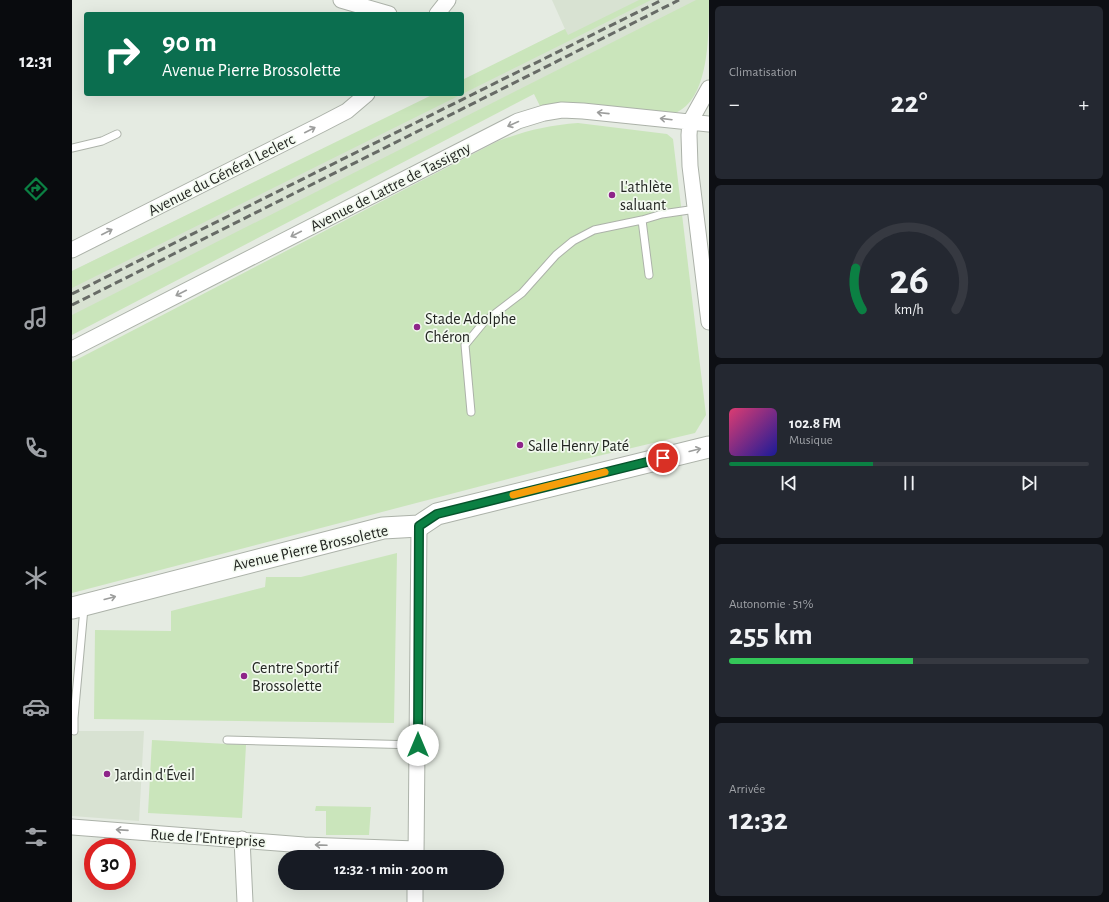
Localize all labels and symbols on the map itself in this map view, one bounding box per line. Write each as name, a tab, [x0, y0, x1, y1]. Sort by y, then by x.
one-way arrow	[597, 109, 610, 116]
one-way arrow	[660, 115, 673, 123]
one-way arrow	[507, 121, 519, 128]
one-way arrow	[304, 125, 316, 133]
street label: Avenue du Général Leclerc	[146, 131, 297, 219]
street label: Avenue de Lattre de Tassigny	[308, 139, 474, 235]
place label: L'athlète saluant	[620, 179, 672, 213]
marker: L'athlète saluant	[607, 190, 617, 200]
one-way arrow	[101, 228, 113, 235]
one-way arrow	[290, 231, 302, 238]
one-way arrow	[175, 290, 187, 297]
place label: Stade Adolphe Chéron	[425, 311, 516, 345]
marker: Stade Adolphe Chéron	[412, 322, 422, 332]
place label: Salle Henry Paté	[528, 438, 629, 455]
marker: Salle Henry Paté	[515, 440, 525, 450]
pin	[646, 441, 680, 475]
one-way arrow	[689, 446, 702, 453]
street label: Avenue Pierre Brossolette	[231, 522, 389, 574]
one-way arrow	[103, 593, 116, 601]
place label: Centre Sportif Brossolette	[252, 660, 339, 694]
marker: Centre Sportif Brossolette	[239, 671, 249, 681]
position arrow	[397, 724, 439, 766]
place label: Jardin d'Éveil	[115, 765, 195, 783]
marker: Jardin d'Éveil	[102, 769, 112, 779]
street label: Rue de l'Entreprise	[150, 826, 266, 850]
one-way arrow	[116, 827, 129, 834]
speed limit sign: 30	[84, 838, 136, 890]
one-way arrow	[315, 841, 328, 849]

